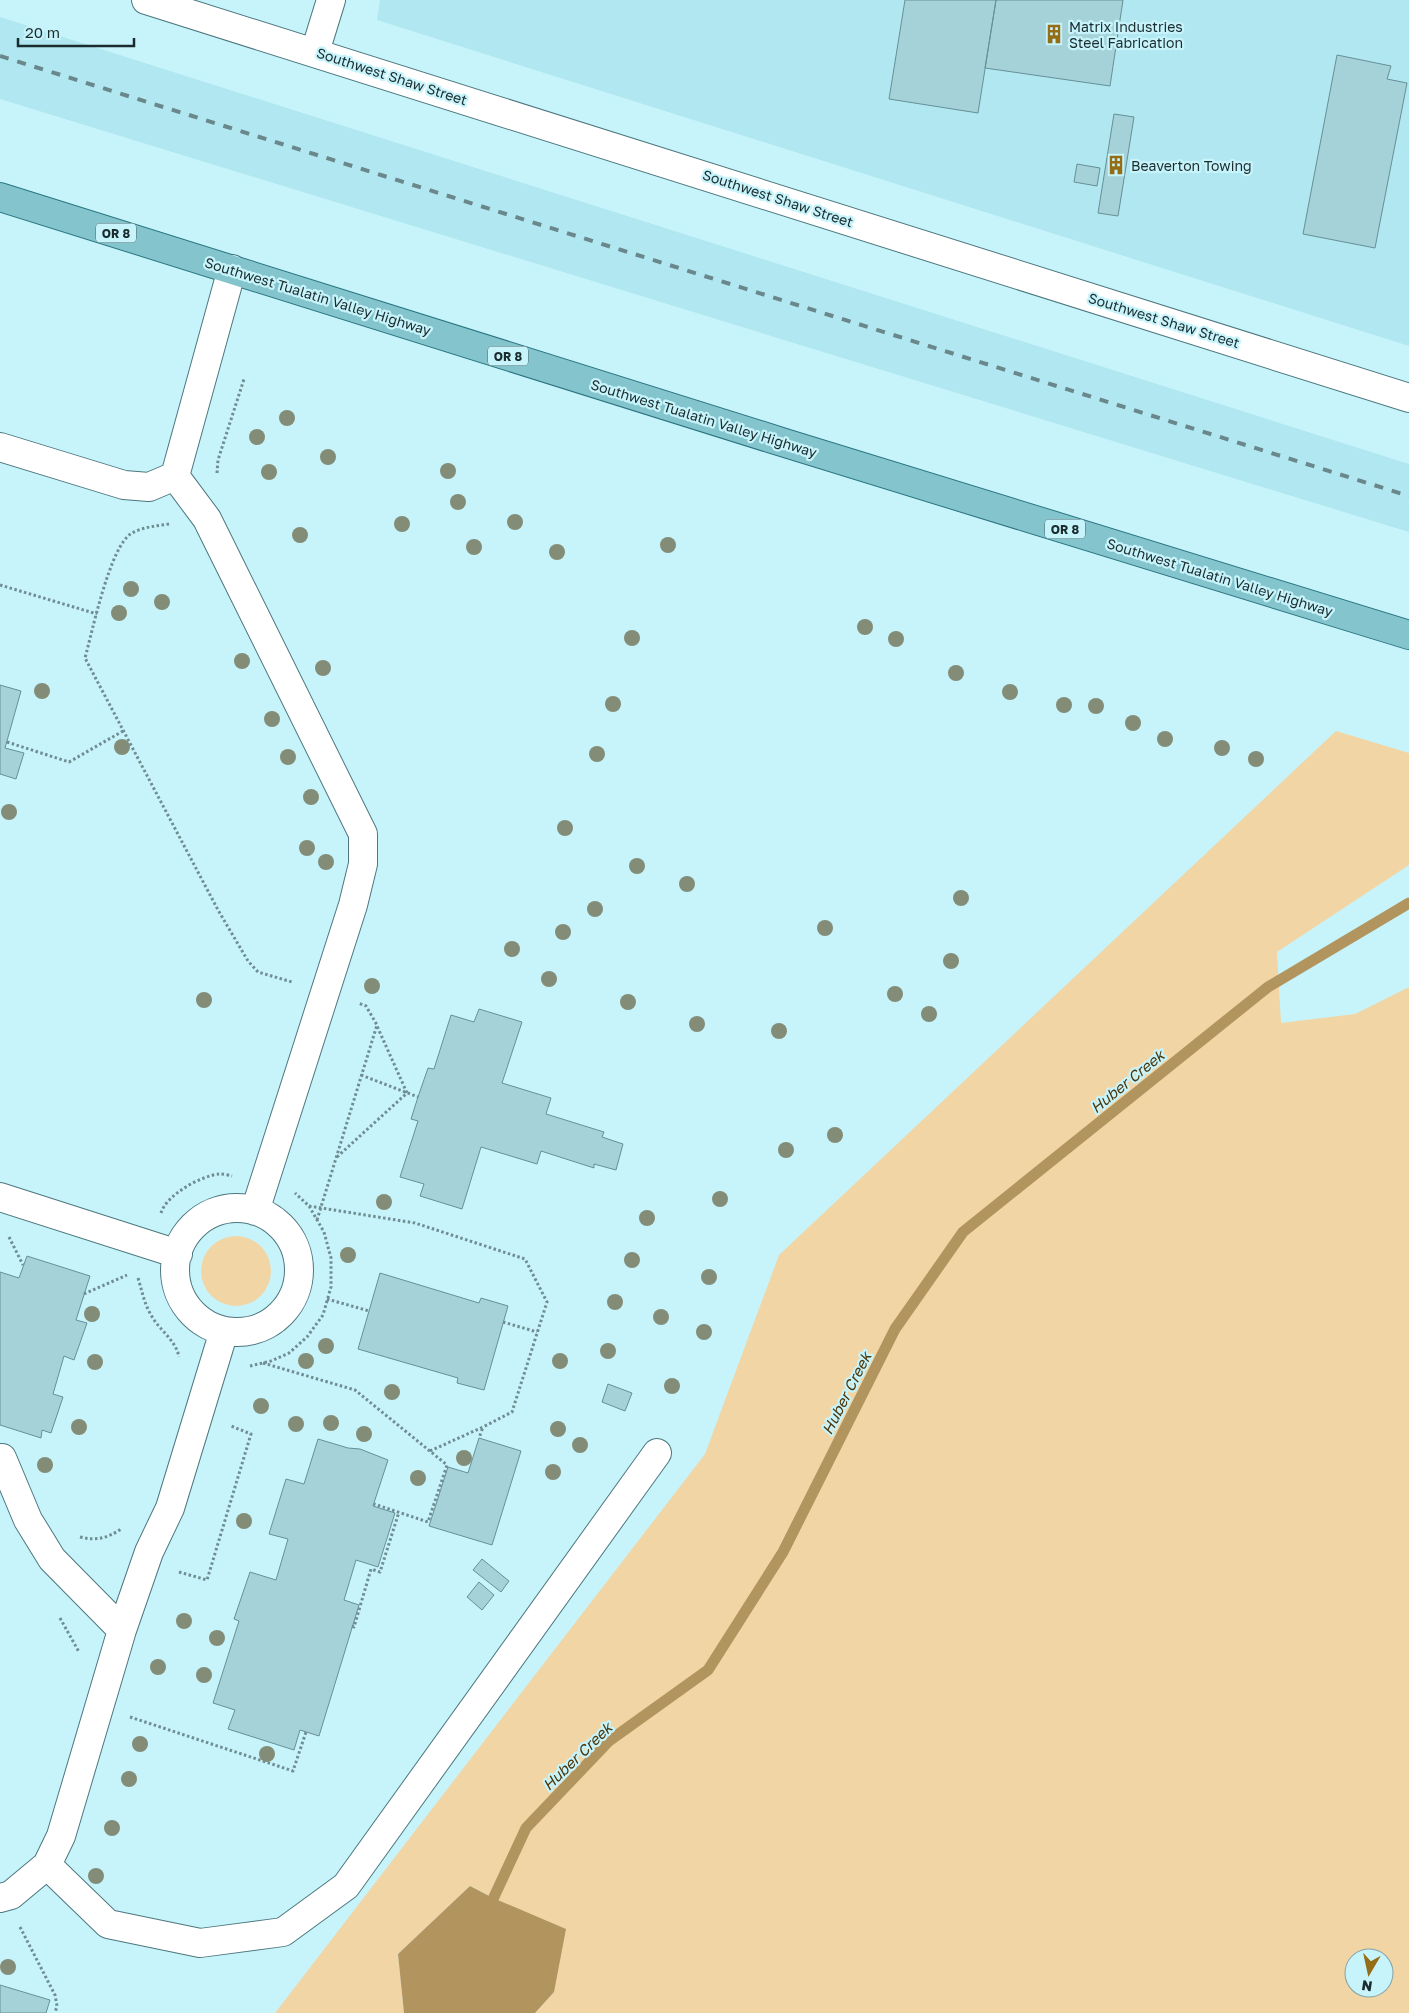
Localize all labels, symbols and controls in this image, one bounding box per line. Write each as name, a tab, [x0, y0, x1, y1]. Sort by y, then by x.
scale bar	[18, 15, 134, 47]
place label: Matrix Industries Steel Fabrication	[1069, 18, 1183, 51]
text: 20 m	[25, 23, 60, 41]
building icon: Matrix Industries Steel Fabrication	[1043, 23, 1065, 45]
street label: Southwest Shaw Street	[315, 44, 469, 108]
building icon: Beaverton Towing	[1105, 154, 1127, 176]
place label: Beaverton Towing	[1131, 157, 1252, 174]
street label: Southwest Shaw Street	[701, 166, 855, 230]
road number: OR 8	[96, 224, 136, 242]
street label: Southwest Tualatin Valley Highway	[203, 253, 433, 339]
street label: Southwest Shaw Street	[1086, 289, 1242, 351]
road number: OR 8	[488, 346, 528, 366]
street label: Southwest Tualatin Valley Highway	[589, 375, 819, 461]
road number: OR 8	[1045, 520, 1085, 538]
street label: Southwest Tualatin Valley Highway	[1105, 534, 1335, 620]
water label: Huber Creek	[1086, 1045, 1169, 1116]
water label: Huber Creek	[818, 1348, 875, 1437]
water label: Huber Creek	[538, 1717, 617, 1794]
north arrow	[1344, 1948, 1394, 1998]
text: N	[1360, 1977, 1373, 1996]

